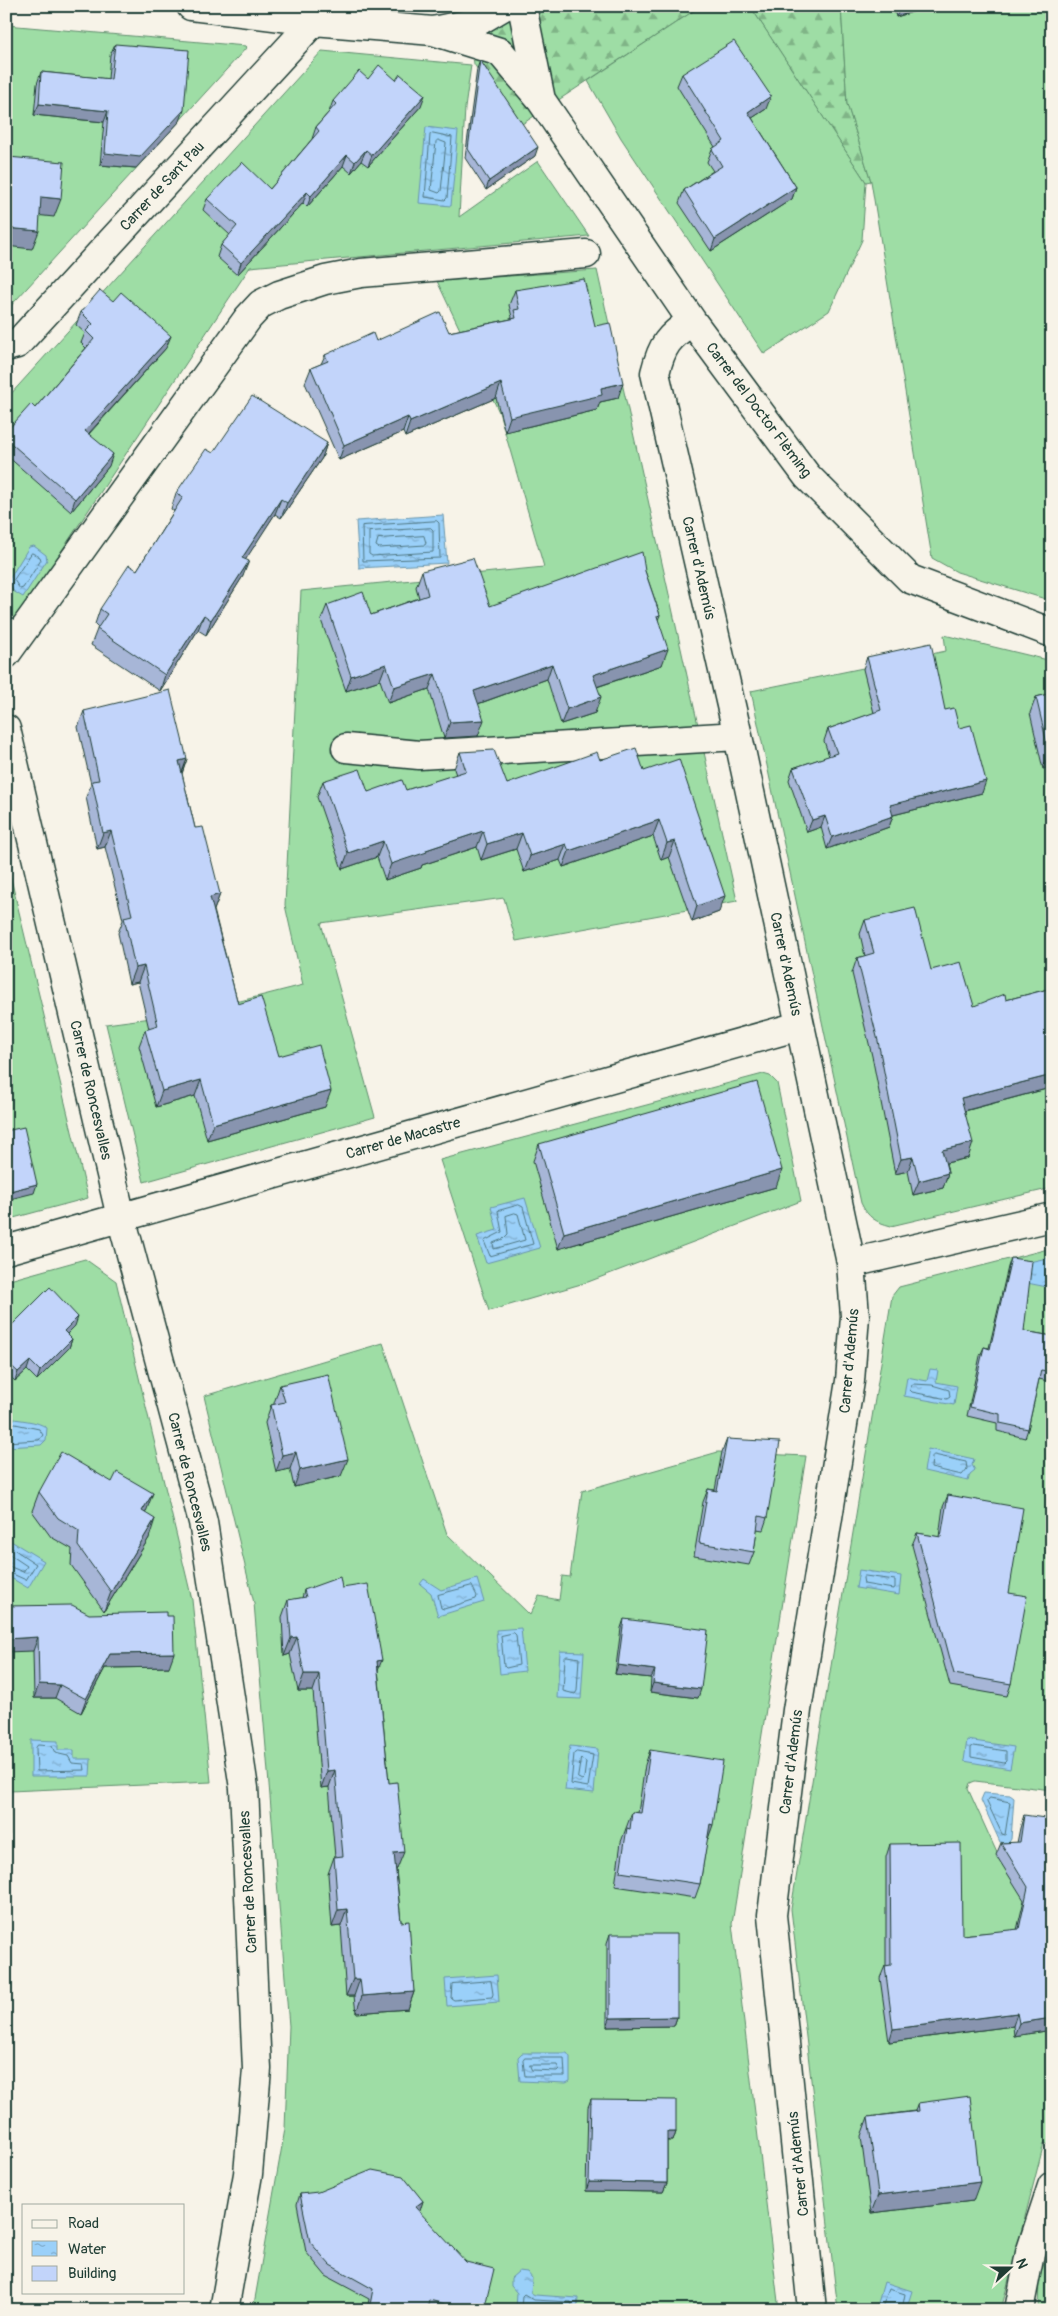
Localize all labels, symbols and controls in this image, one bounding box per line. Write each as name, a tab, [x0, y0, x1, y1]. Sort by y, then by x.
street label: Carrer de Sant Pau	[116, 138, 209, 235]
street label: Carrer del Doctor Flèming	[701, 339, 816, 482]
street label: Carrer d'Ademús	[677, 515, 720, 622]
street label: Carrer d'Ademús	[765, 911, 806, 1018]
street label: Carrer de Roncesvalles	[65, 1019, 116, 1162]
street label: Carrer de Macastre	[344, 1113, 463, 1164]
street label: Carrer d'Ademús	[835, 1308, 864, 1414]
street label: Carrer de Roncesvalles	[163, 1411, 216, 1554]
street label: Carrer d'Ademús	[776, 1708, 807, 1815]
street label: Carrer de Roncesvalles	[235, 1810, 262, 1954]
street label: Carrer d'Ademús	[784, 2110, 813, 2217]
legend	[22, 2204, 185, 2294]
text: Road	[68, 2214, 99, 2233]
text: Water	[68, 2240, 107, 2259]
north arrow	[986, 2244, 1036, 2294]
text: N	[1012, 2256, 1031, 2271]
text: Building	[68, 2264, 116, 2283]

